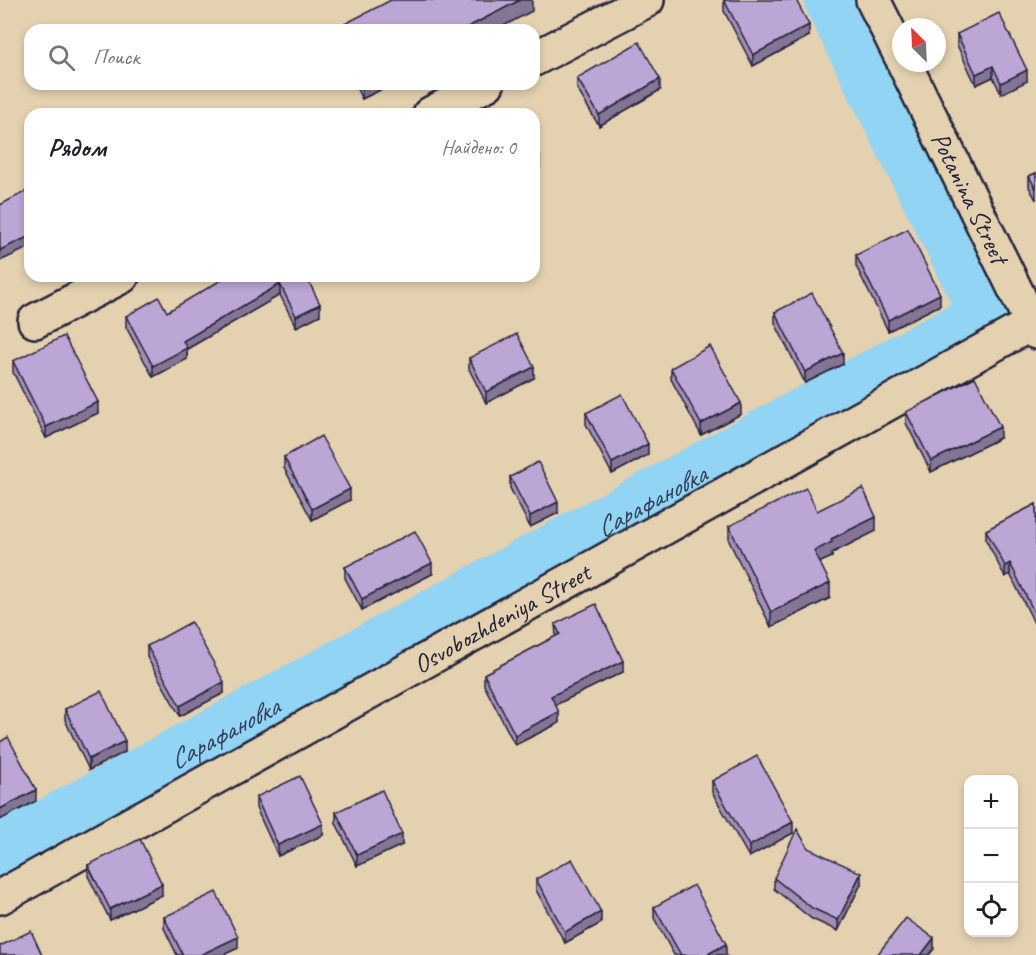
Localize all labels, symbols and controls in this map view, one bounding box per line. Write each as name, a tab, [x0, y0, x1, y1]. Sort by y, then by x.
north arrow	[892, 18, 946, 72]
search box	[24, 24, 540, 90]
icon: search	[45, 41, 78, 74]
text: Поиск	[93, 43, 139, 71]
street label: Potanina Street	[924, 127, 1018, 272]
text: Рядом	[48, 131, 106, 164]
text: Найдено: 0	[441, 135, 516, 160]
water label: Сарафановка	[590, 456, 714, 545]
street label: Osvobozhdeniya Street	[407, 555, 598, 680]
water label: Сарафановка	[163, 688, 287, 777]
map controls	[964, 775, 1018, 937]
button: +	[964, 775, 1018, 829]
button: −	[964, 829, 1018, 883]
button: locate	[964, 883, 1018, 937]

